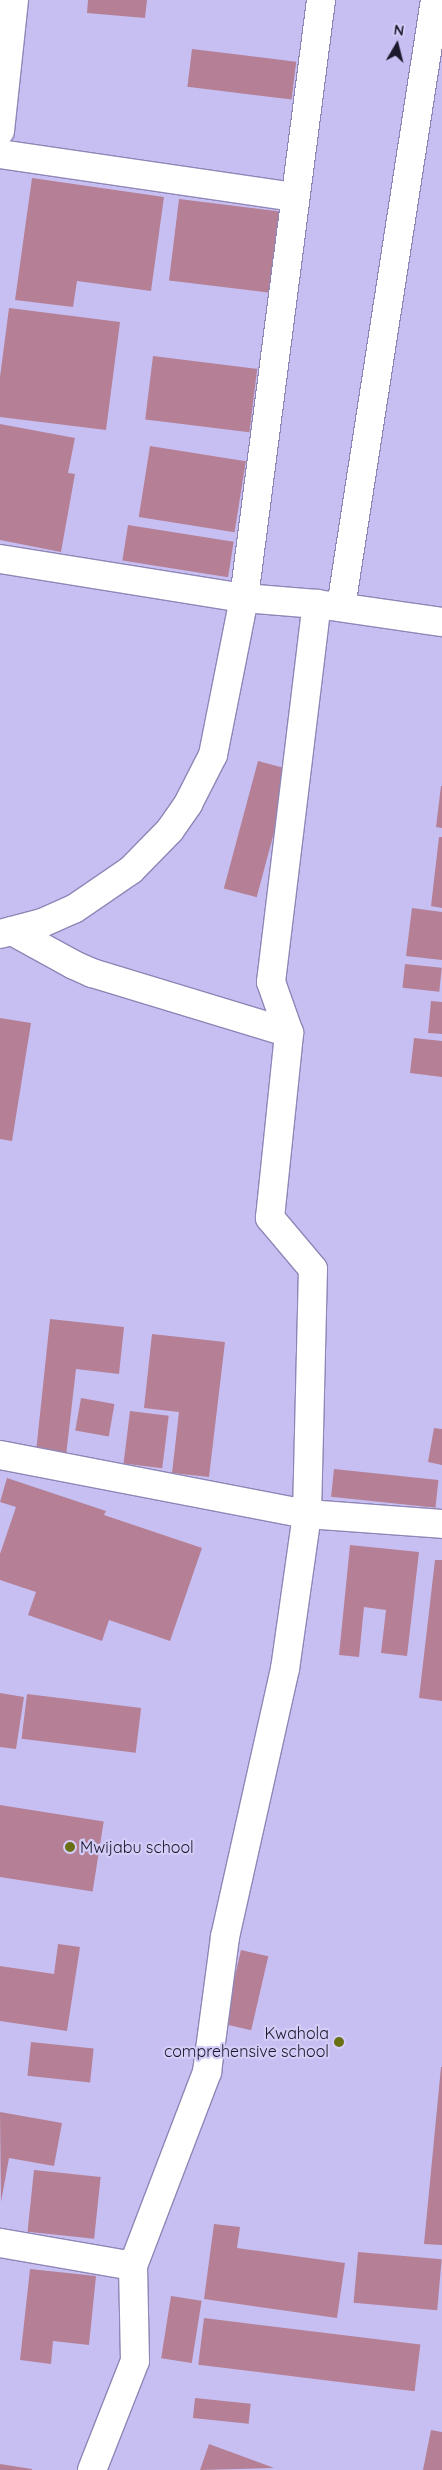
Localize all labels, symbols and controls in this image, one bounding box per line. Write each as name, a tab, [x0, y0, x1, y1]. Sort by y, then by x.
north arrow	[372, 20, 422, 70]
text: N	[393, 21, 405, 40]
place label: Mwijabu school	[80, 1837, 194, 1857]
marker: Mwijabu school	[64, 1841, 76, 1853]
place label: Kwahola comprehensive school	[164, 2023, 329, 2061]
marker: Kwahola comprehensive school	[333, 2036, 345, 2048]

